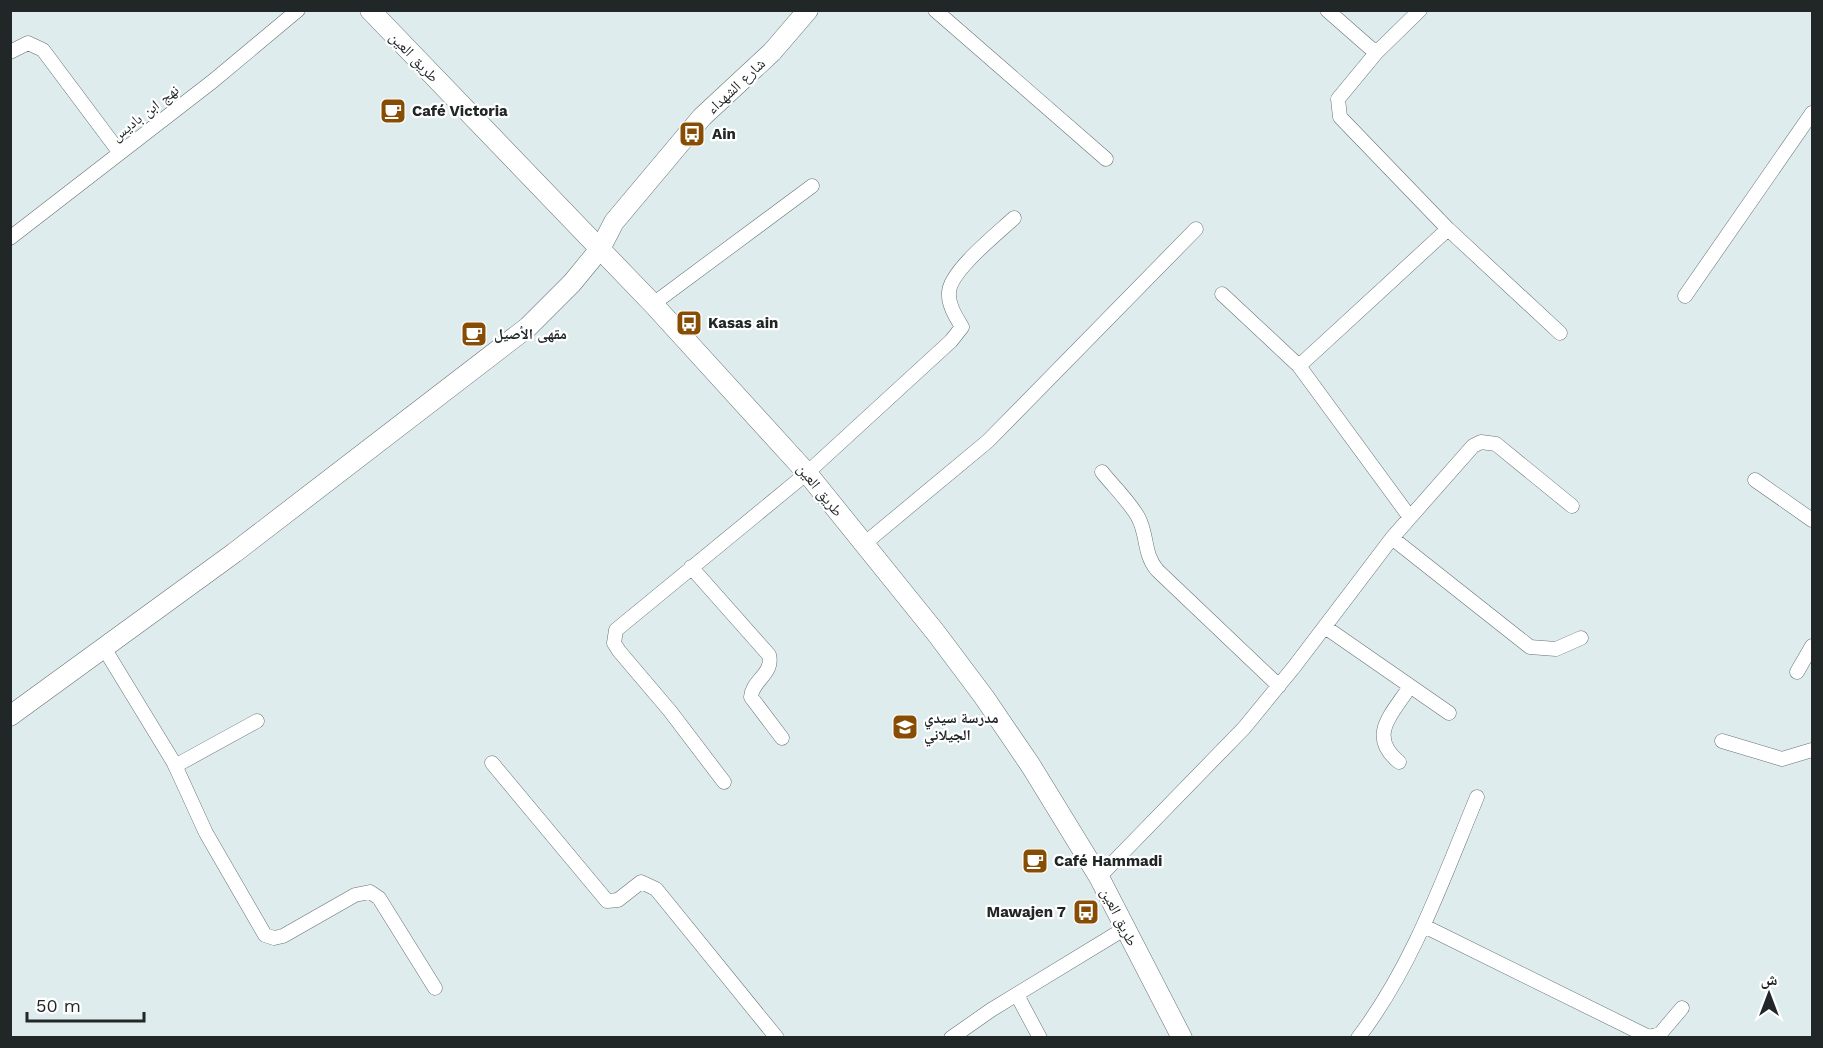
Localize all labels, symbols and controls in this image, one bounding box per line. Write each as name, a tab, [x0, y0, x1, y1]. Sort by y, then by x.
street label: طريق العين	[385, 28, 442, 87]
street label: شارع الشهداء	[703, 54, 770, 118]
street label: نهج ابن باديس	[108, 81, 183, 146]
cafe icon: Café Victoria	[378, 96, 408, 126]
place label: Café Victoria	[412, 102, 508, 120]
bus stop icon: Ain	[677, 119, 707, 149]
place label: Ain	[712, 125, 736, 143]
bus stop icon: Kasas ain	[674, 308, 704, 338]
place label: Kasas ain	[708, 314, 778, 332]
cafe icon: مقهى الأصيل	[459, 319, 489, 349]
place label: مقهى الأصيل	[494, 325, 567, 343]
street label: طريق العين	[792, 460, 847, 521]
place label: مدرسة سيدي الجيلاني	[924, 709, 999, 747]
school or university icon: مدرسة سيدي الجيلاني	[890, 712, 920, 742]
cafe icon: Café Hammadi	[1020, 846, 1050, 876]
place label: Café Hammadi	[1054, 852, 1162, 870]
street label: طريق العين	[1096, 885, 1141, 950]
bus stop icon: Mawajen 7	[1071, 897, 1101, 927]
place label: Mawajen 7	[987, 903, 1066, 921]
north arrow	[1739, 964, 1799, 1024]
text: ش	[1761, 970, 1778, 989]
scale bar	[27, 985, 144, 1023]
text: 50 m	[36, 995, 81, 1016]

